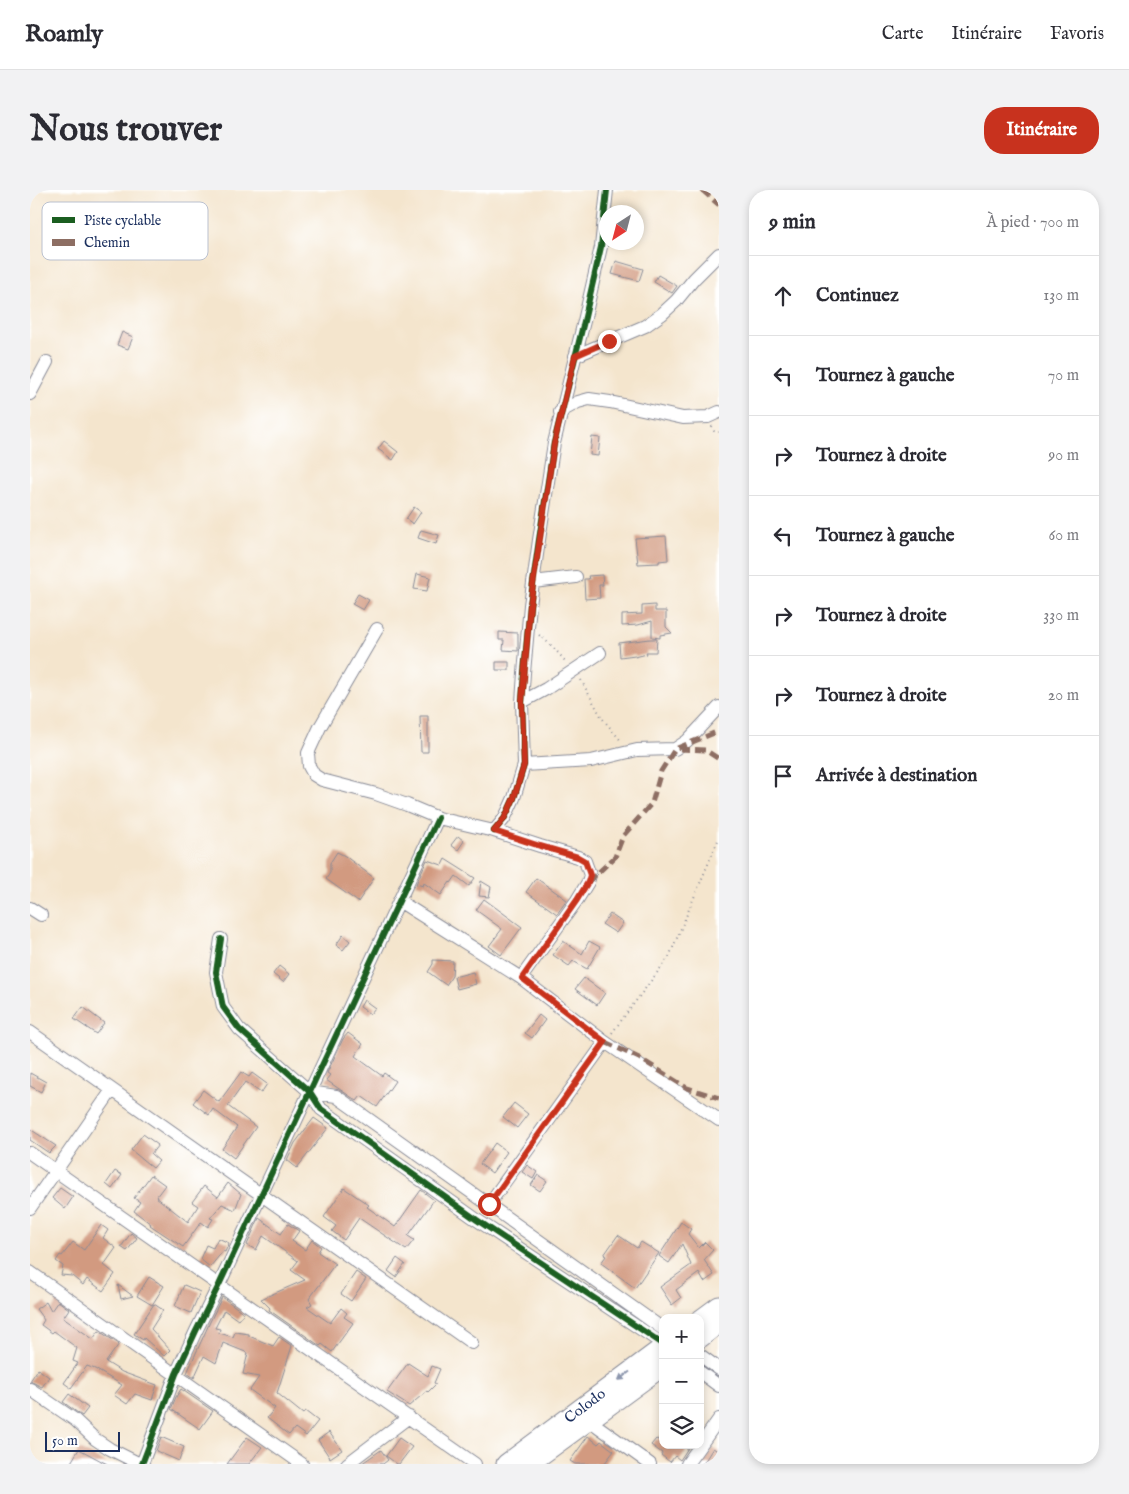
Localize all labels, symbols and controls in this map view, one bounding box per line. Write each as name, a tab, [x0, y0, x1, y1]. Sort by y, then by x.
text: Roamly	[25, 19, 103, 50]
text: Carte	[882, 23, 924, 46]
text: Itinéraire	[952, 23, 1022, 46]
text: Favoris	[1050, 23, 1104, 46]
button: Itinéraire	[984, 107, 1099, 154]
text: Nous trouver	[30, 108, 222, 153]
legend	[42, 202, 208, 260]
north arrow	[599, 205, 644, 250]
text: 9 min	[769, 209, 816, 236]
text: Piste cyclable	[84, 212, 162, 230]
text: À pied · 700 m	[986, 213, 1079, 233]
text: Chemin	[84, 234, 130, 252]
icon: ahead	[769, 282, 797, 310]
text: Continuez	[816, 284, 899, 308]
text: 130 m	[1043, 286, 1079, 306]
route end	[598, 330, 621, 353]
icon: left	[769, 362, 797, 390]
text: Tournez à gauche	[816, 364, 955, 388]
text: 70 m	[1048, 366, 1079, 386]
icon: right	[769, 442, 797, 470]
text: Tournez à droite	[816, 444, 947, 468]
text: 90 m	[1048, 446, 1079, 466]
icon: left	[769, 522, 797, 550]
text: Tournez à gauche	[816, 524, 955, 548]
text: 60 m	[1049, 526, 1079, 546]
icon: right	[769, 602, 797, 630]
text: Tournez à droite	[816, 604, 947, 628]
text: 330 m	[1043, 606, 1079, 626]
icon: right	[769, 682, 797, 710]
text: Tournez à droite	[816, 684, 947, 708]
text: 20 m	[1048, 686, 1079, 706]
icon: arrive	[769, 762, 797, 790]
text: Arrivée à destination	[816, 764, 977, 788]
route start	[478, 1193, 501, 1216]
map controls	[659, 1314, 704, 1449]
button: +	[659, 1314, 704, 1359]
button: −	[659, 1359, 704, 1404]
one-way arrow	[618, 1371, 631, 1382]
street label: Colodo	[561, 1384, 609, 1428]
button: layers	[659, 1404, 704, 1449]
scale bar	[45, 1429, 120, 1452]
text: 50 m	[52, 1432, 78, 1450]

